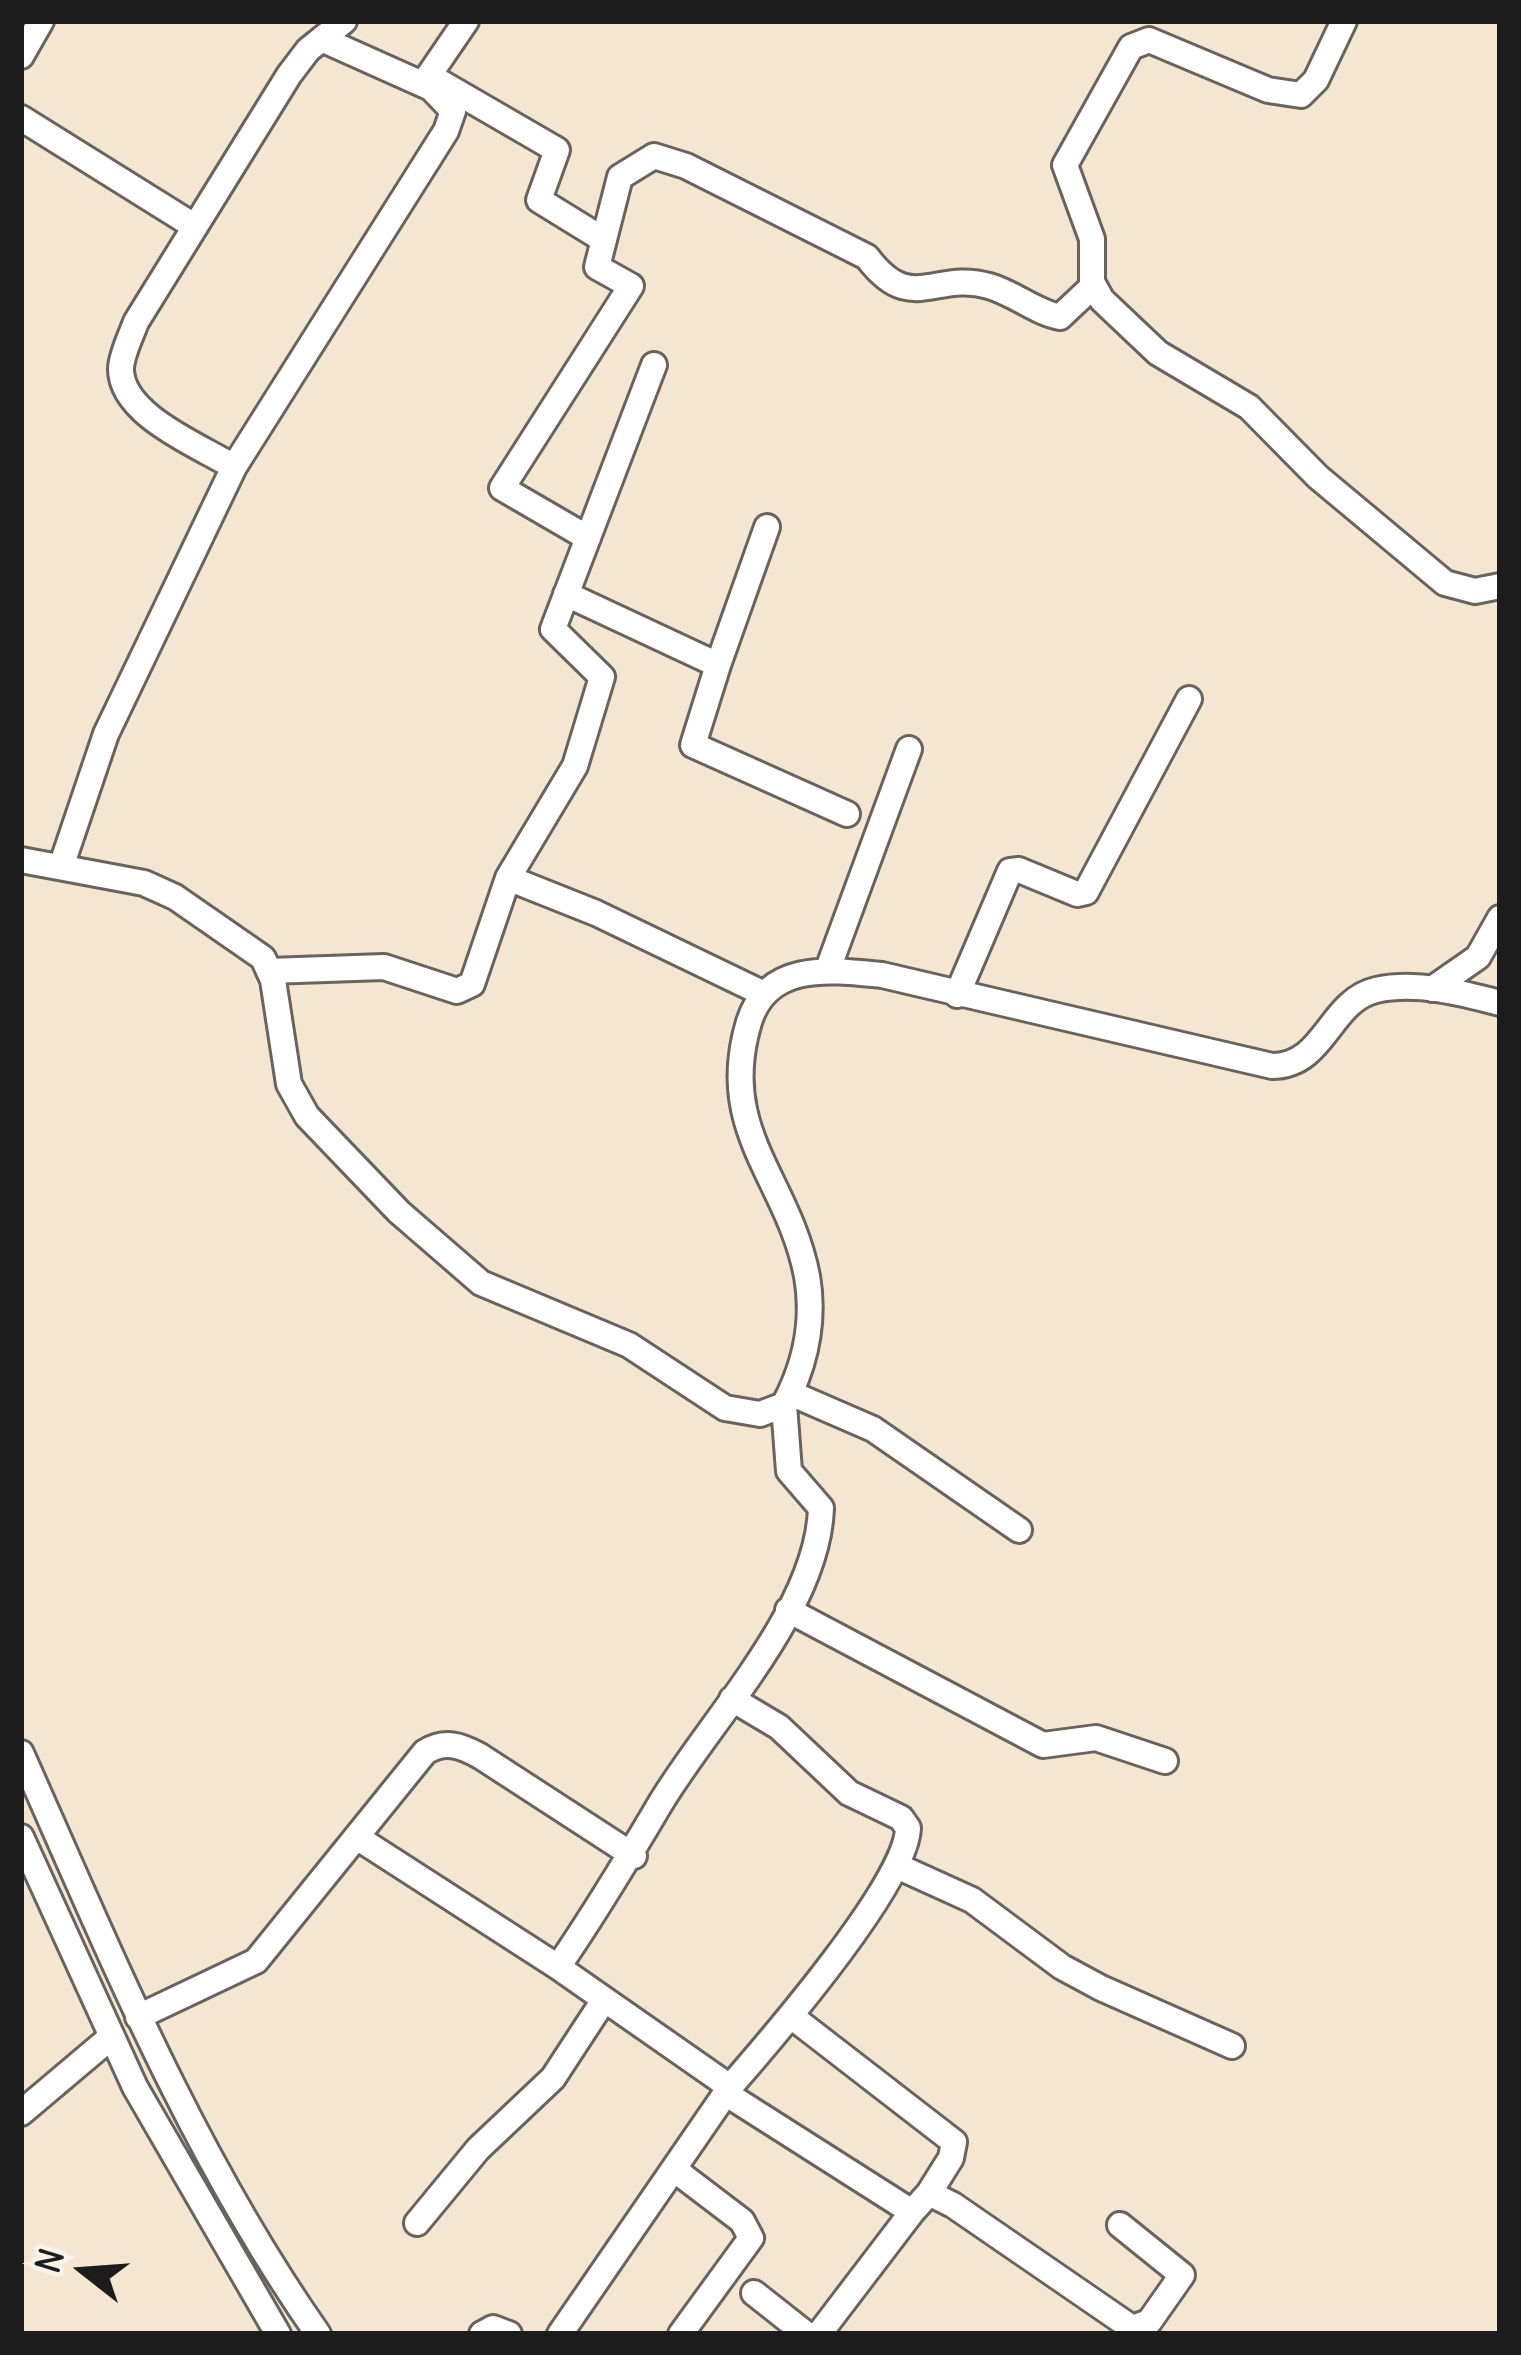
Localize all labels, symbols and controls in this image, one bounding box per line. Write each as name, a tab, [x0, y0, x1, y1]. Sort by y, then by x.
north arrow	[24, 2211, 144, 2331]
text: N	[26, 2243, 73, 2278]

